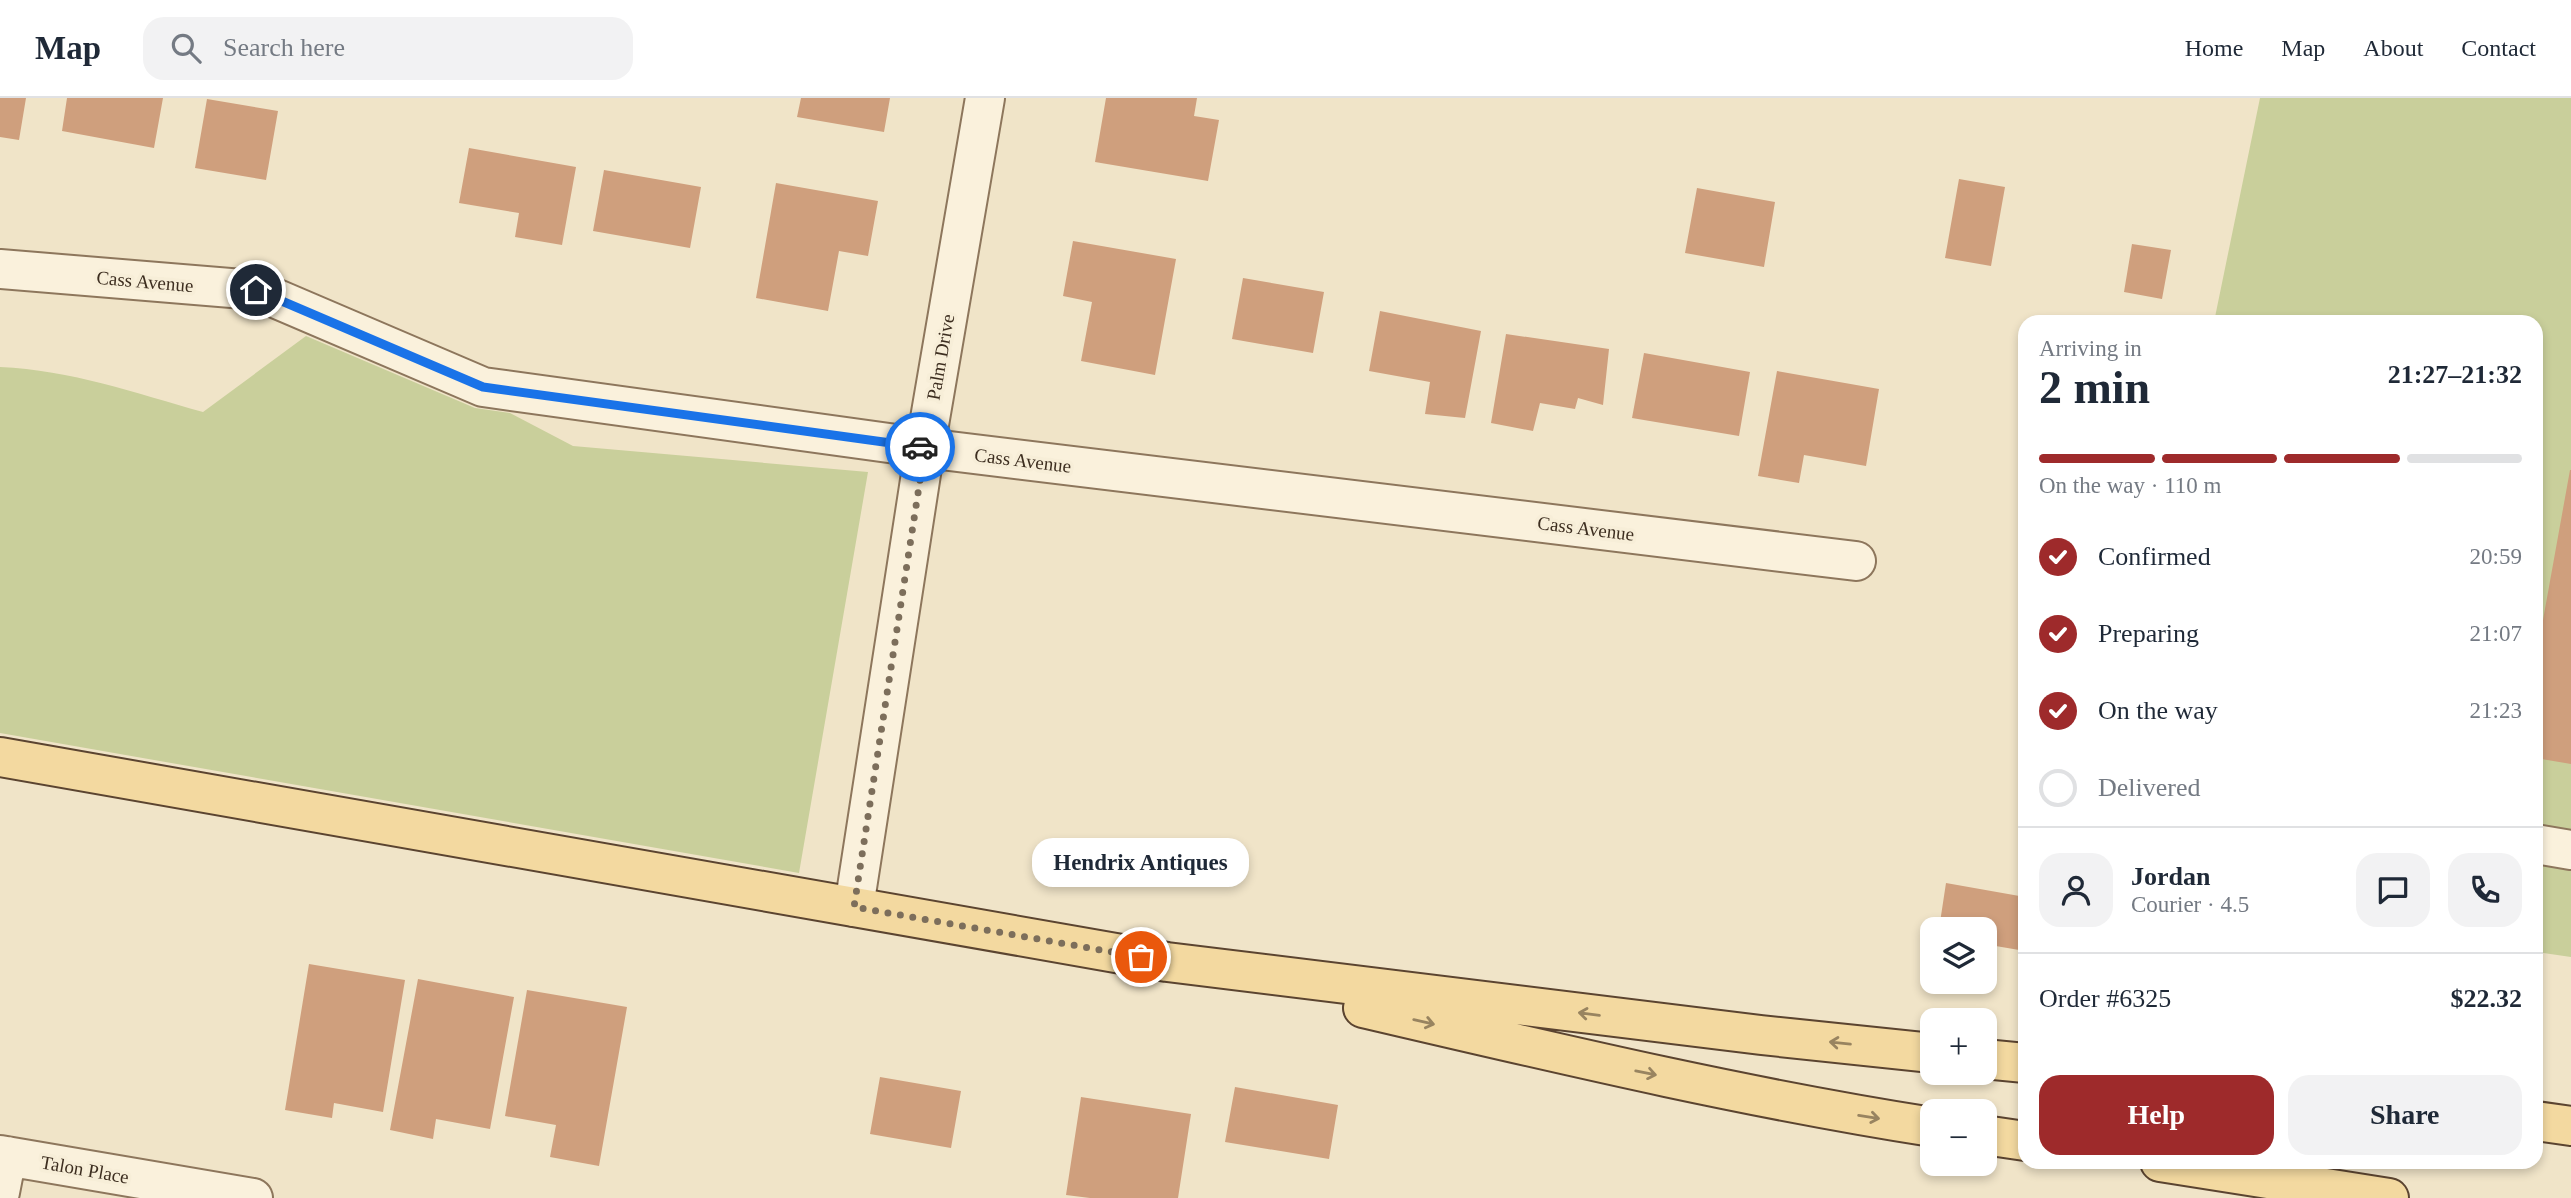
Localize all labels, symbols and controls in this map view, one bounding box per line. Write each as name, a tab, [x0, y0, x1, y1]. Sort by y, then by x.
search box	[143, 17, 633, 80]
icon: search	[167, 29, 205, 67]
text: Map	[35, 30, 101, 66]
text: Search here	[223, 33, 345, 62]
text: Home	[2185, 35, 2243, 61]
text: Map	[2281, 35, 2325, 61]
text: About	[2363, 35, 2423, 61]
text: Contact	[2461, 35, 2536, 61]
pin	[226, 260, 286, 320]
street label: Cass Avenue	[96, 267, 194, 296]
icon: home	[237, 271, 275, 309]
street label: Palm Drive	[923, 312, 958, 402]
text: Arriving in	[2039, 336, 2142, 361]
text: 21:27–21:32	[2388, 360, 2522, 389]
text: 2 min	[2039, 362, 2150, 413]
courier	[885, 412, 955, 482]
icon: car	[901, 428, 939, 466]
street label: Cass Avenue	[973, 444, 1072, 477]
text: On the way · 110 m	[2039, 473, 2221, 498]
street label: Cass Avenue	[1536, 512, 1635, 545]
icon: check	[2039, 538, 2077, 576]
text: Confirmed	[2098, 542, 2211, 571]
text: 20:59	[2470, 544, 2522, 569]
icon: check	[2039, 615, 2077, 653]
text: Preparing	[2098, 619, 2199, 648]
text: 21:07	[2470, 621, 2522, 646]
icon: check	[2039, 692, 2077, 730]
text: On the way	[2098, 696, 2218, 725]
text: 21:23	[2470, 698, 2522, 723]
text: Delivered	[2098, 773, 2201, 802]
callout: Hendrix Antiques	[1032, 838, 1250, 887]
text: Hendrix Antiques	[1053, 850, 1228, 875]
button: person	[2039, 853, 2113, 927]
button: chat	[2356, 853, 2430, 927]
button: phone	[2448, 853, 2522, 927]
text: Jordan	[2131, 862, 2210, 891]
text: Courier · 4.5	[2131, 892, 2249, 917]
map controls	[1920, 917, 1997, 1176]
button: layers	[1920, 917, 1997, 994]
pin	[1111, 927, 1171, 987]
icon: bag	[1122, 938, 1160, 976]
text: Order #6325	[2039, 984, 2171, 1013]
text: $22.32	[2451, 984, 2522, 1013]
one-way arrow	[1579, 1007, 1601, 1020]
button: +	[1920, 1008, 1997, 1085]
one-way arrow	[1412, 1016, 1435, 1029]
one-way arrow	[1829, 1037, 1852, 1050]
one-way arrow	[1634, 1067, 1657, 1080]
button: Help	[2039, 1075, 2274, 1155]
button: Share	[2288, 1075, 2522, 1155]
button: −	[1920, 1099, 1997, 1176]
one-way arrow	[1857, 1111, 1880, 1124]
street label: Talon Place	[39, 1151, 131, 1188]

